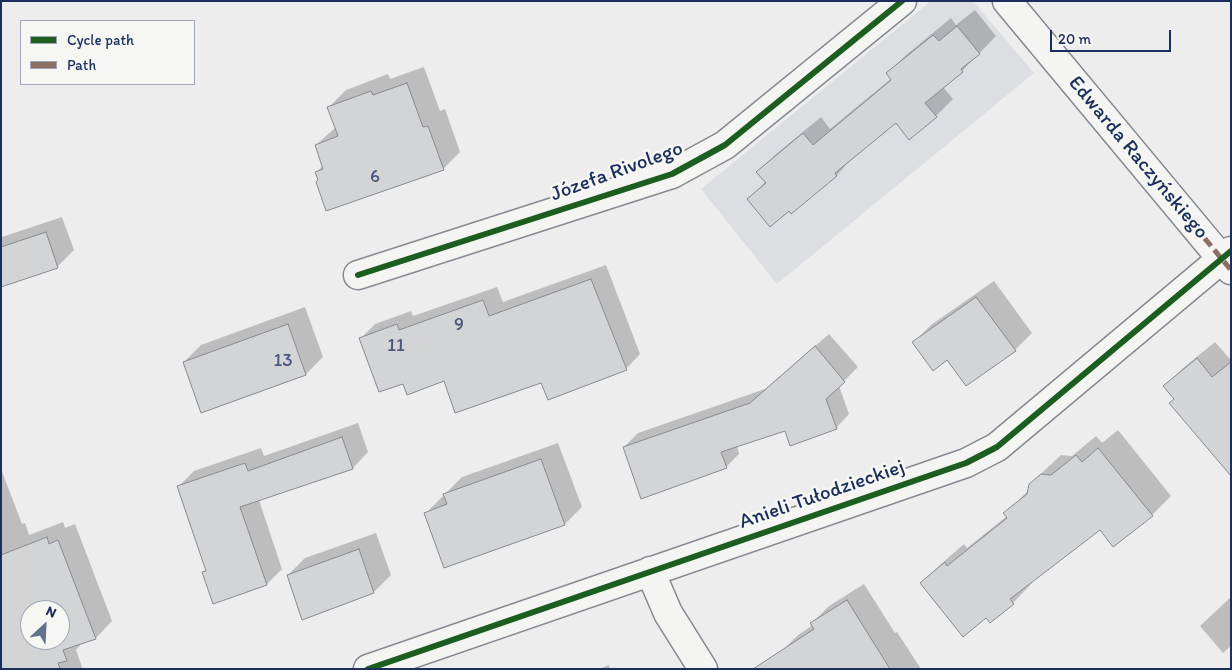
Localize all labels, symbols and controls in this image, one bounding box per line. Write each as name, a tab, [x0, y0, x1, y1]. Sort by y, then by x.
legend	[20, 20, 195, 85]
scale bar	[1052, 20, 1173, 52]
text: 20 m	[1058, 30, 1091, 48]
text: Cycle path	[67, 31, 134, 49]
text: Path	[67, 56, 96, 74]
street label: Edwarda Raczyńskiego	[1062, 71, 1214, 245]
street label: Józefa Rivolego	[547, 136, 687, 208]
house number: 6	[370, 166, 380, 188]
house number: 9	[454, 314, 464, 336]
house number: 11	[387, 335, 405, 357]
house number: 13	[273, 350, 293, 372]
street label: Anieli Tułodzieckiej	[736, 455, 908, 535]
north arrow	[20, 600, 70, 650]
text: N	[43, 602, 59, 622]

